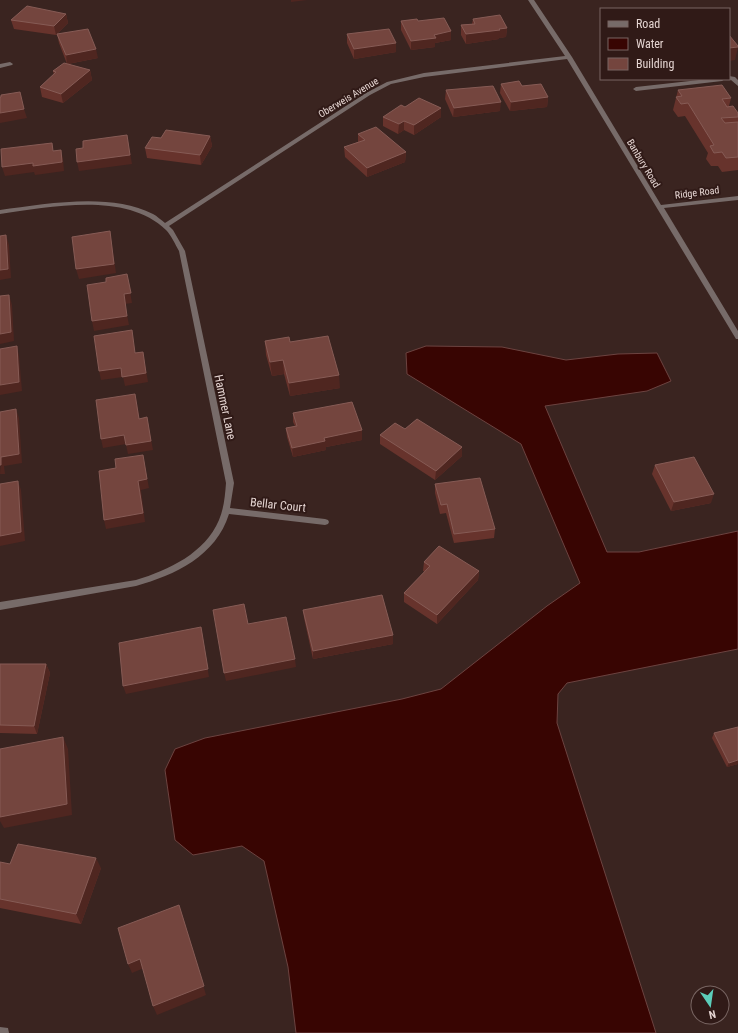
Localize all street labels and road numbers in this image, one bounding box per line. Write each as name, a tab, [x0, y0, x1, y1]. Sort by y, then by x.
street label: Oberweis Avenue	[316, 75, 380, 120]
street label: Banbury Road	[625, 137, 662, 189]
street label: Ridge Road	[674, 184, 720, 201]
street label: Hammer Lane	[211, 373, 239, 441]
street label: Bellar Court	[249, 495, 307, 515]

